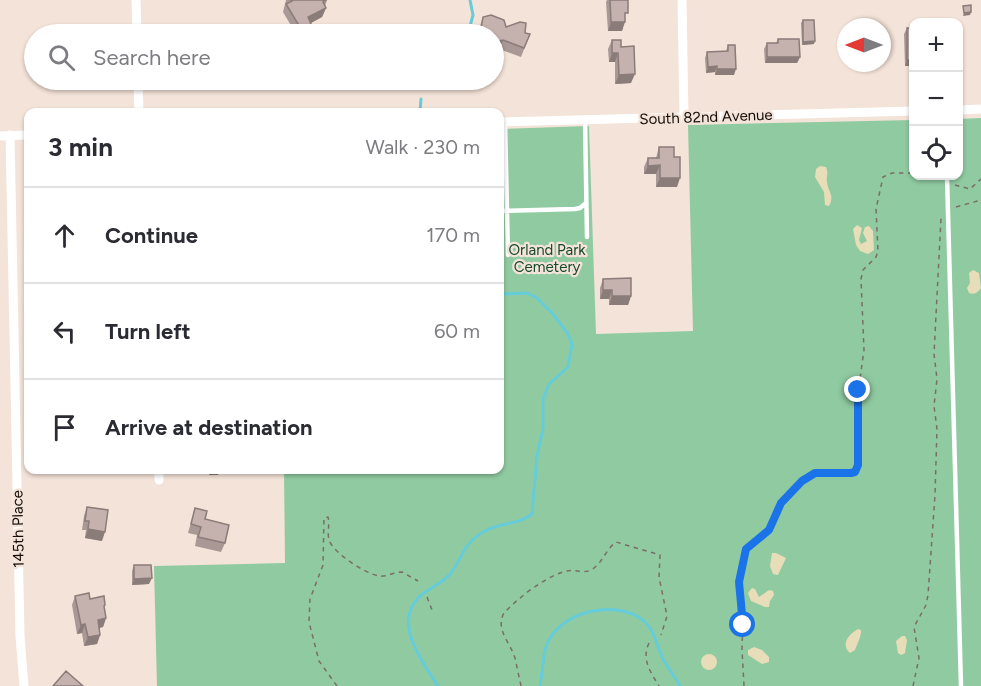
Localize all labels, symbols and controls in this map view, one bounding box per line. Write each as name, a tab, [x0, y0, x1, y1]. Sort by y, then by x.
north arrow	[837, 18, 891, 72]
map controls	[909, 18, 963, 180]
button: +	[909, 18, 963, 72]
search box	[24, 24, 504, 90]
icon: search	[45, 41, 78, 74]
text: Search here	[93, 44, 211, 71]
button: −	[909, 72, 963, 126]
street label: South 82nd Avenue	[639, 106, 773, 128]
button: locate	[909, 126, 963, 180]
text: 3 min	[48, 131, 113, 163]
text: Walk · 230 m	[366, 135, 480, 159]
icon: ahead	[48, 219, 81, 252]
text: Continue	[105, 222, 198, 249]
text: 170 m	[426, 223, 480, 247]
park label: Orland Park Cemetery	[508, 241, 586, 276]
icon: left	[48, 315, 81, 348]
text: Turn left	[105, 318, 191, 345]
text: 60 m	[434, 319, 480, 343]
route end	[844, 376, 870, 402]
icon: arrive	[48, 411, 81, 444]
text: Arrive at destination	[105, 414, 313, 441]
street label: 145th Place	[8, 490, 28, 568]
route start	[729, 611, 755, 637]

